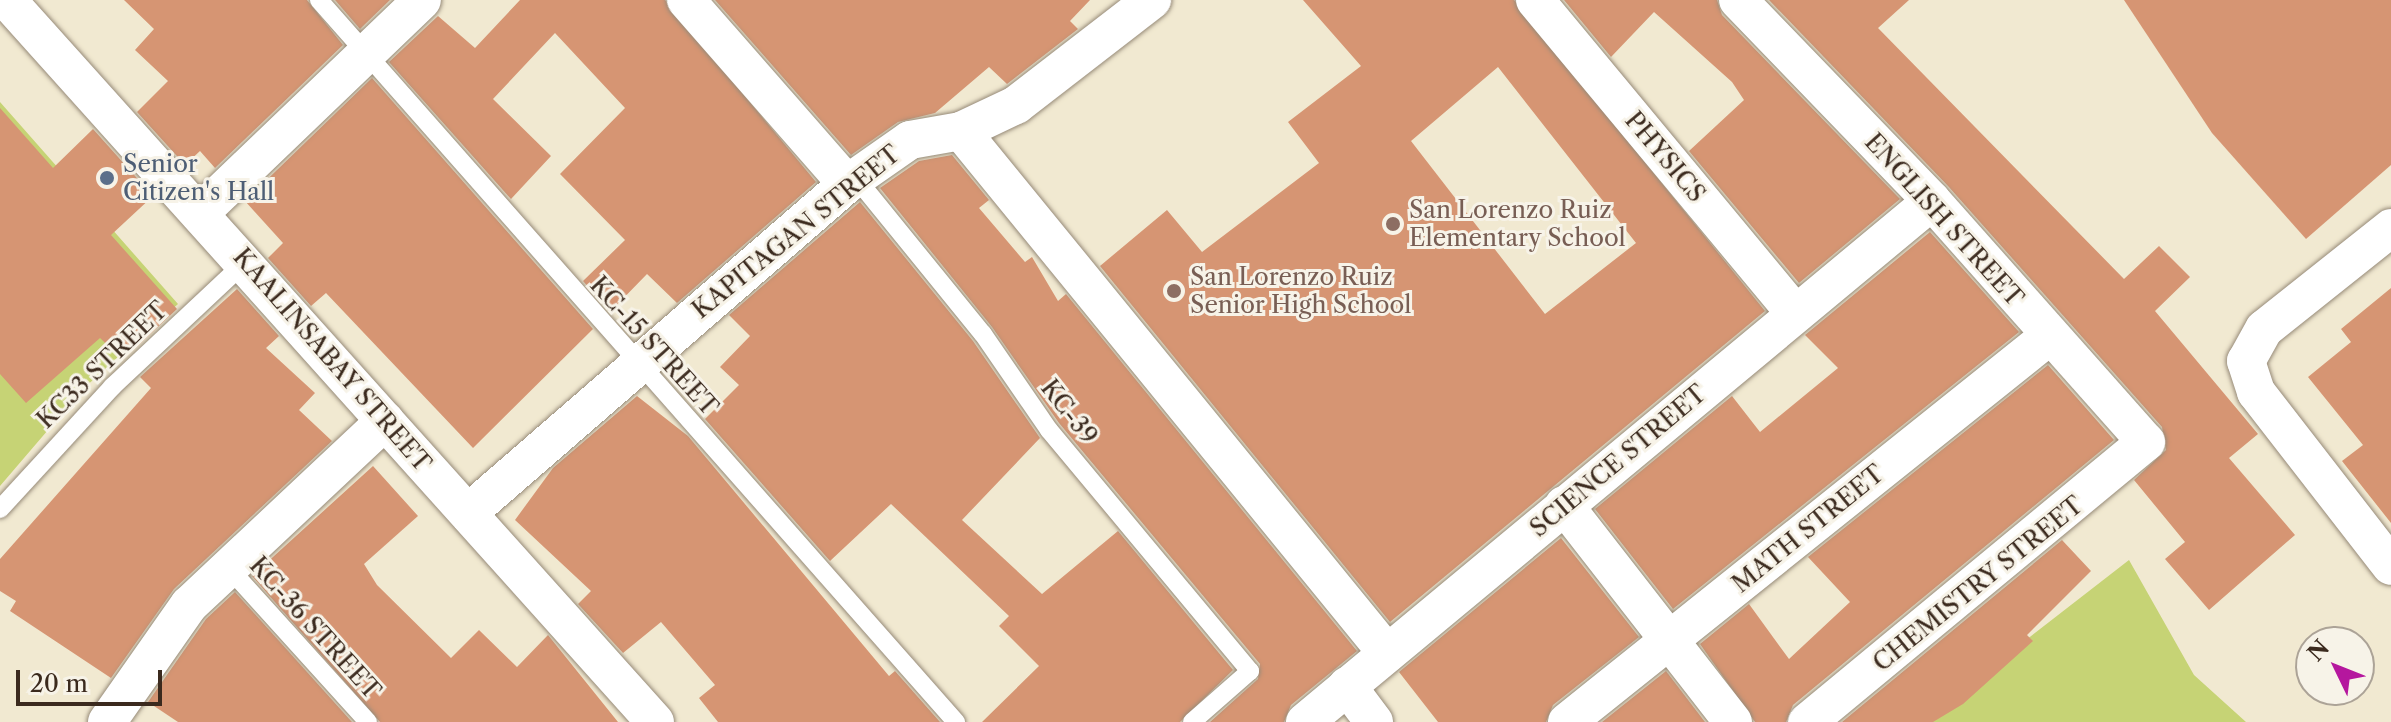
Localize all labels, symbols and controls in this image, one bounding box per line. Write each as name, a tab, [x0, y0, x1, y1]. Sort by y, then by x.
street label: PHYSICS	[1619, 106, 1711, 208]
street label: ENGLISH STREET	[1859, 128, 2029, 312]
street label: KAPITAGAN STREET	[687, 140, 905, 324]
place label: Senior Citizen's Hall	[123, 150, 274, 206]
marker: Senior Citizen's Hall	[98, 169, 116, 187]
place label: San Lorenzo Ruiz Elementary School	[1409, 196, 1626, 252]
marker: San Lorenzo Ruiz Elementary School	[1384, 215, 1402, 233]
street label: KAALINSABAY STREET	[227, 242, 437, 478]
place label: San Lorenzo Ruiz Senior High School	[1190, 263, 1412, 319]
street label: KC-15 STREET	[584, 271, 724, 421]
marker: San Lorenzo Ruiz Senior High School	[1165, 282, 1183, 300]
street label: KC33 STREET	[31, 296, 173, 434]
street label: KC-39	[1035, 374, 1103, 450]
street label: SCIENCE STREET	[1524, 379, 1712, 543]
street label: MATH STREET	[1727, 459, 1889, 599]
street label: CHEMISTRY STREET	[1867, 490, 2089, 678]
street label: KC-36 STREET	[244, 551, 386, 705]
north arrow	[2295, 626, 2375, 706]
text: N	[2302, 634, 2335, 667]
scale bar	[20, 654, 166, 704]
text: 20 m	[30, 669, 88, 698]

